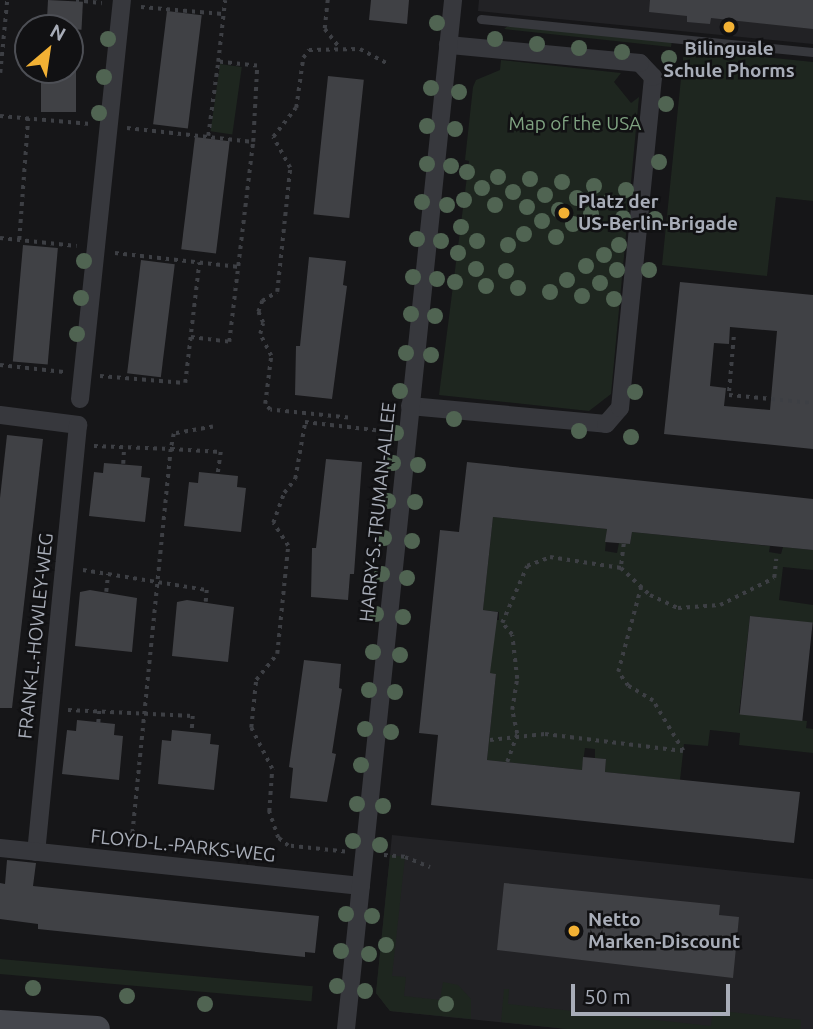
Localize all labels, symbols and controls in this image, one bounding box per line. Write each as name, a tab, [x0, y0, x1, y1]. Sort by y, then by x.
north arrow	[14, 14, 84, 84]
text: N	[47, 19, 70, 45]
marker: Bilinguale Schule Phorms	[721, 19, 737, 35]
place label: Bilinguale Schule Phorms	[663, 38, 795, 82]
park label: Map of the USA	[509, 113, 641, 135]
place label: Platz der US-Berlin-Brigade	[578, 191, 738, 235]
marker: Platz der US-Berlin-Brigade	[556, 205, 572, 221]
street label: HARRY-S.-TRUMAN-ALLEE	[355, 401, 401, 623]
street label: FRANK-L.-HOWLEY-WEG	[14, 532, 58, 740]
street label: FLOYD-L.-PARKS-WEG	[89, 825, 277, 867]
place label: Netto Marken-Discount	[588, 909, 740, 953]
marker: Netto Marken-Discount	[566, 923, 582, 939]
scale bar	[575, 970, 734, 1014]
text: 50 m	[584, 984, 631, 1008]

